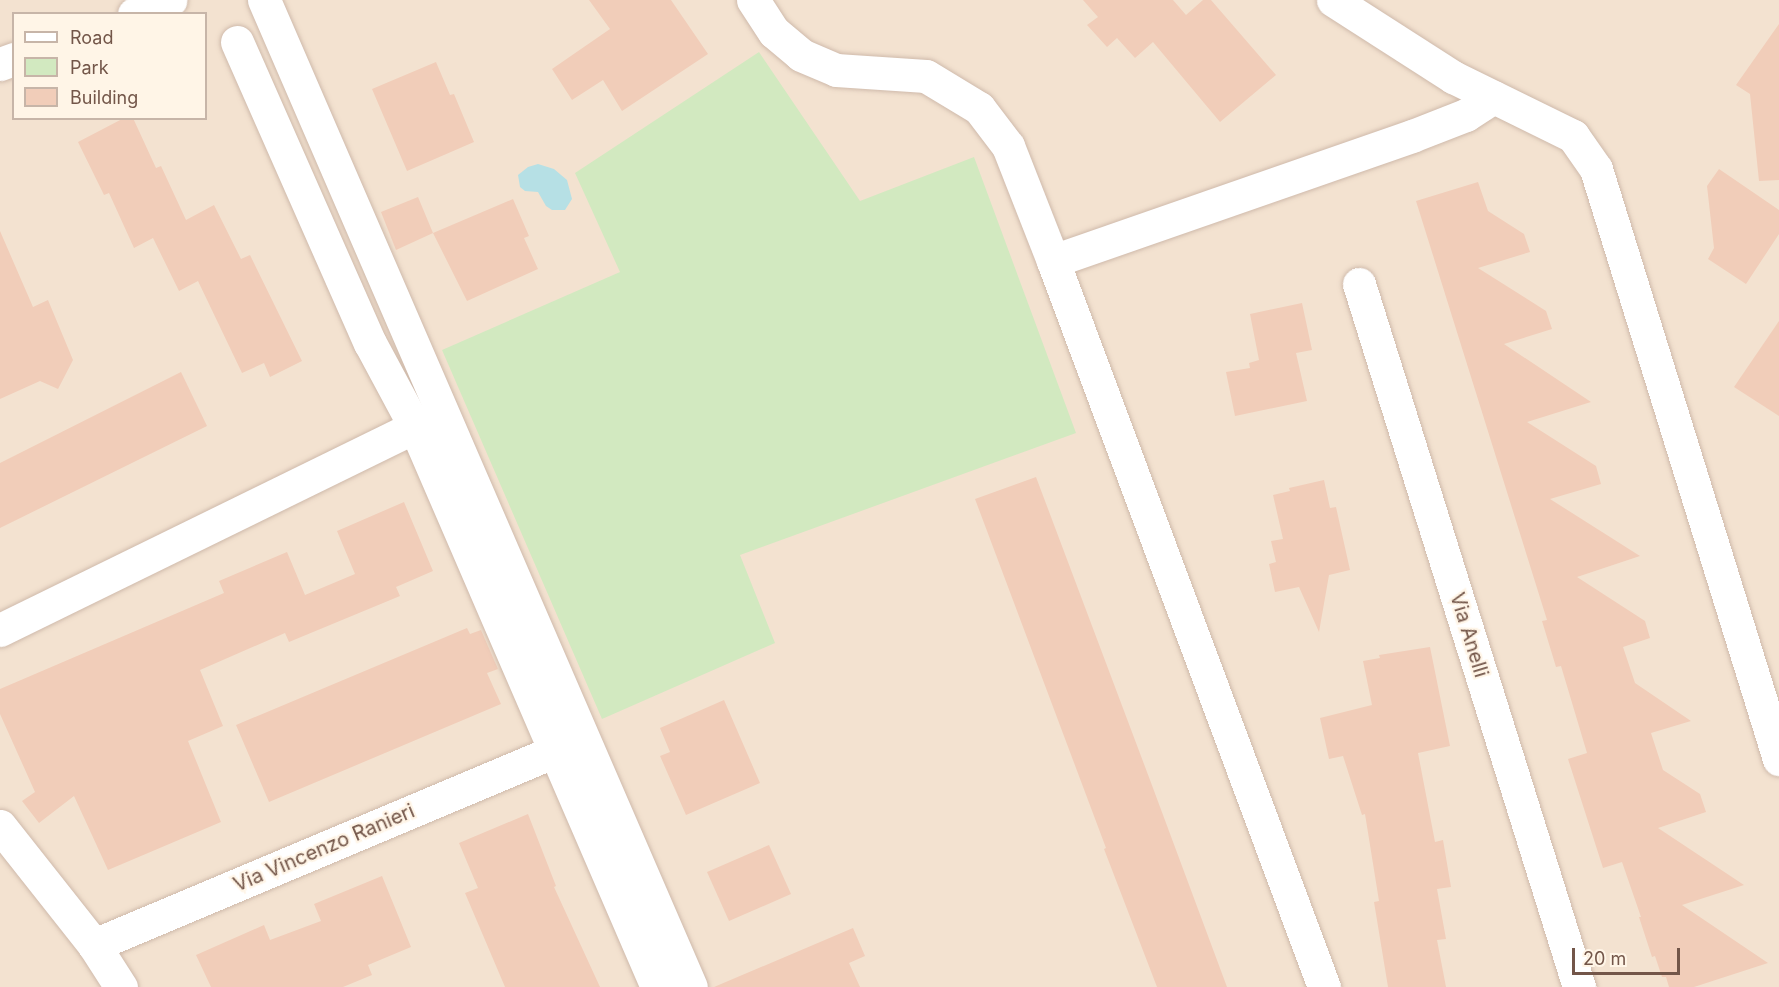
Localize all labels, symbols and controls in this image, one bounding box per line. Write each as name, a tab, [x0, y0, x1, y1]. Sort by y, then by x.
legend	[12, 12, 207, 120]
text: Road	[70, 27, 113, 48]
text: Park	[70, 57, 109, 78]
text: Building	[70, 87, 138, 108]
street label: Via Anelli	[1445, 590, 1493, 680]
street label: Via Vincenzo Ranieri	[230, 799, 418, 897]
scale bar	[1575, 936, 1683, 974]
text: 20 m	[1583, 948, 1626, 969]

